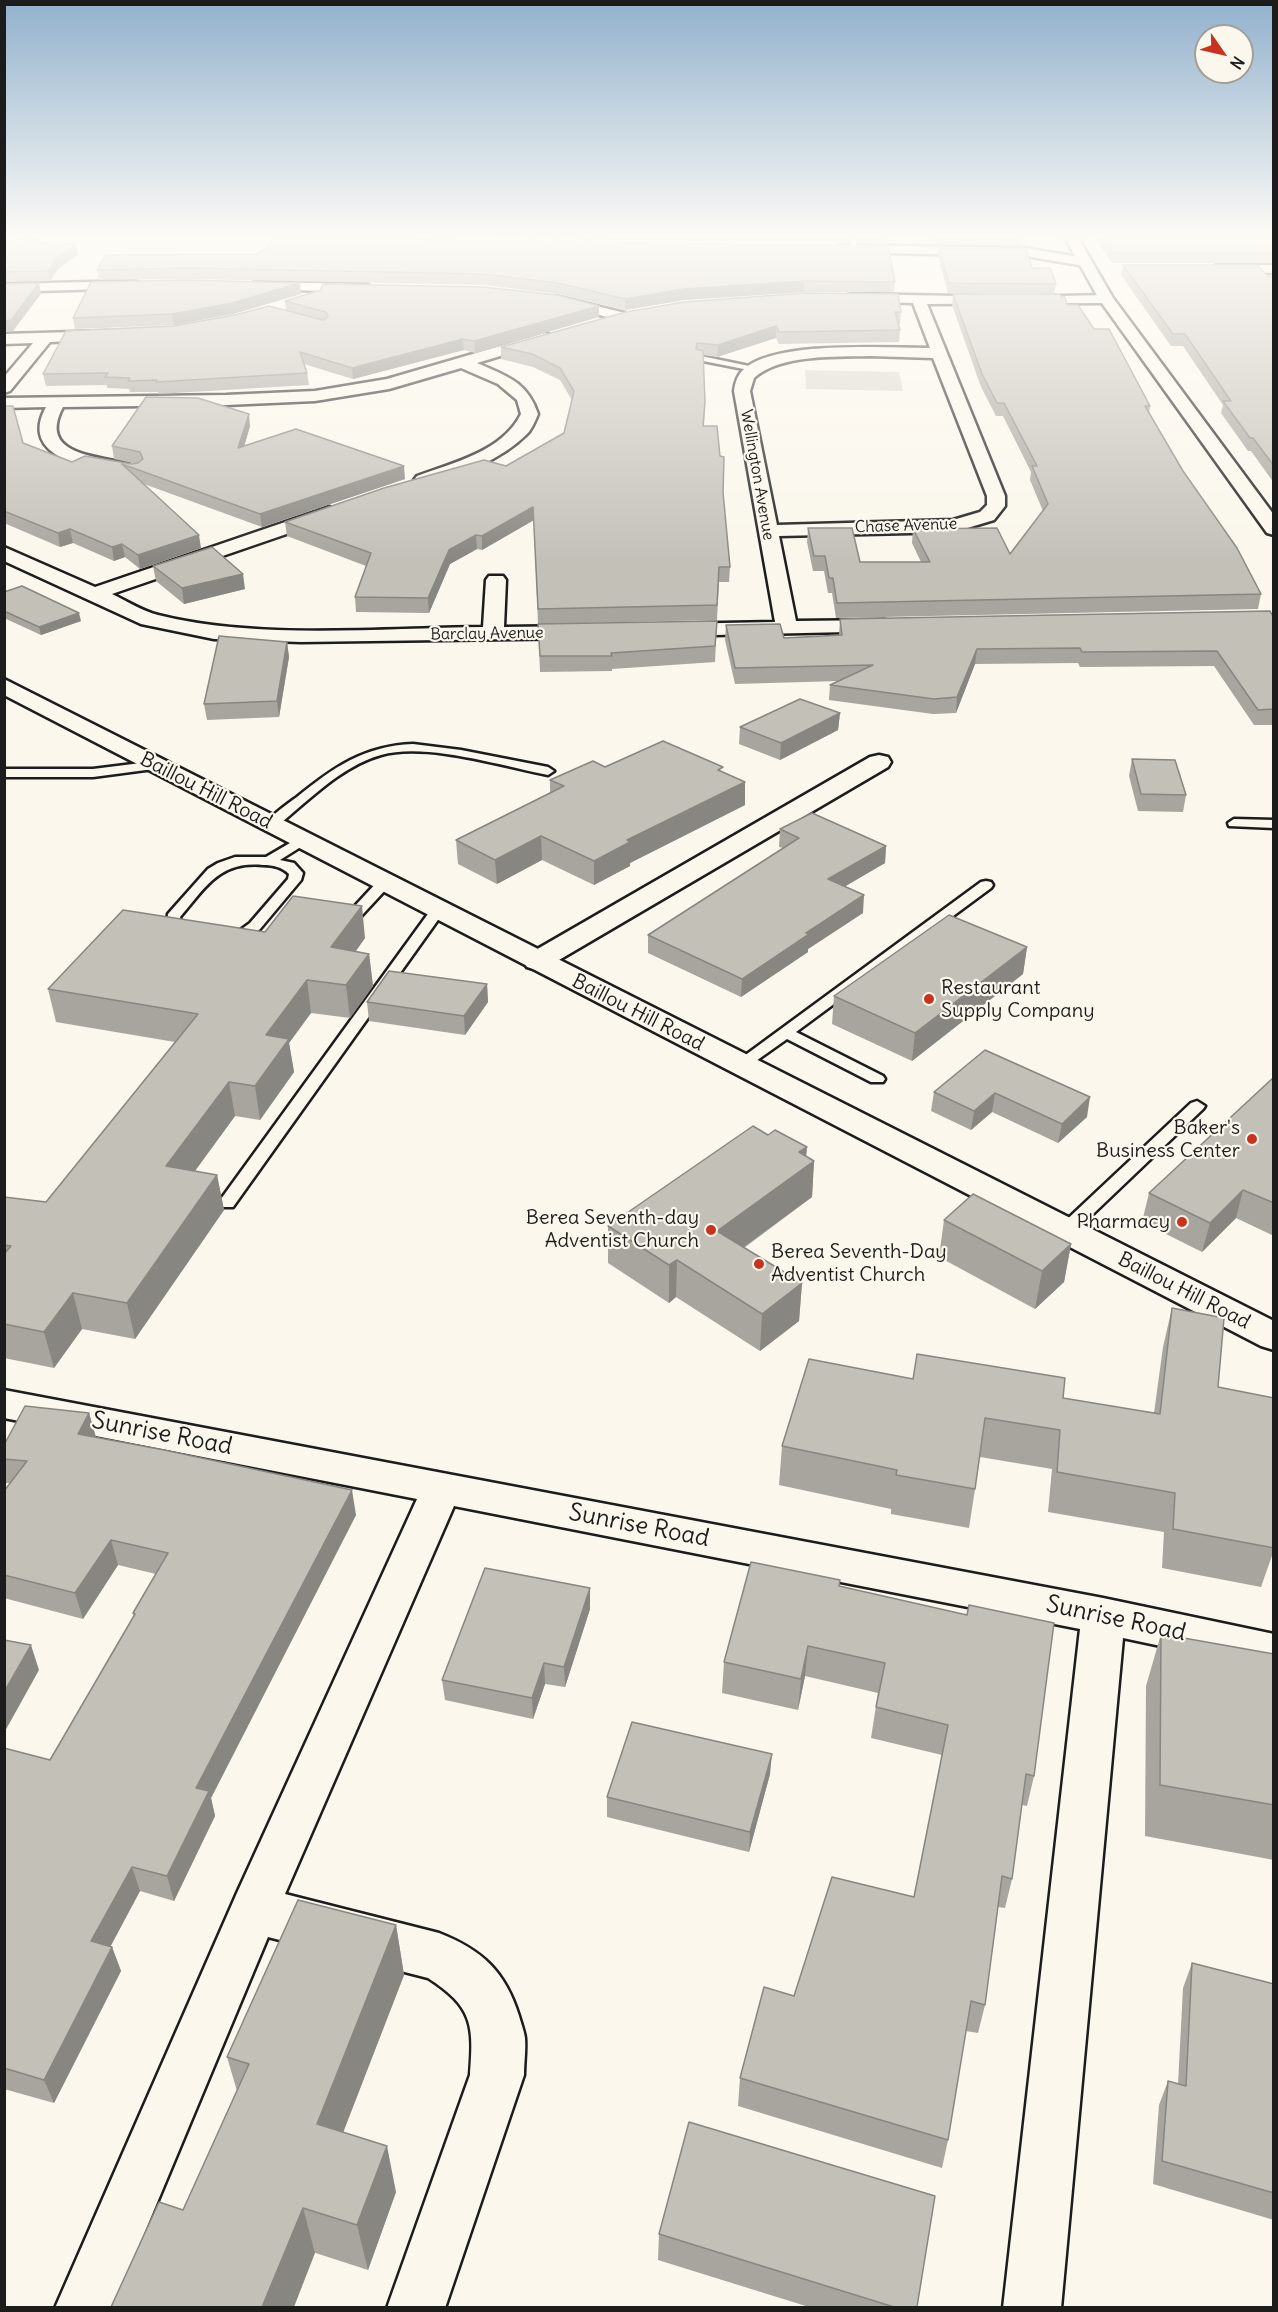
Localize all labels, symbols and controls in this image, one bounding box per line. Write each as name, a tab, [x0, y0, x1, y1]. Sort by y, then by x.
north arrow	[1194, 24, 1254, 84]
text: N	[1226, 53, 1249, 73]
street label: Wellington Avenue	[736, 408, 778, 542]
street label: Chase Avenue	[855, 515, 957, 537]
street label: Barclay Avenue	[430, 623, 544, 645]
street label: Baillou Hill Road	[136, 747, 276, 835]
street label: Baillou Hill Road	[568, 969, 708, 1057]
place label: Restaurant Supply Company	[941, 976, 1095, 1023]
marker: Restaurant Supply Company	[922, 992, 936, 1006]
place label: Baker's Business Center	[1096, 1116, 1240, 1163]
marker: Baker's Business Center	[1245, 1132, 1259, 1146]
place label: Berea Seventh-day Adventist Church	[526, 1206, 699, 1253]
place label: Pharmacy	[1076, 1210, 1170, 1234]
marker: Pharmacy	[1175, 1215, 1189, 1229]
marker: Berea Seventh-day Adventist Church	[704, 1223, 718, 1237]
place label: Berea Seventh-Day Adventist Church	[771, 1240, 947, 1287]
street label: Baillou Hill Road	[1114, 1247, 1254, 1335]
marker: Berea Seventh-Day Adventist Church	[752, 1257, 766, 1271]
street label: Sunrise Road	[89, 1406, 235, 1462]
street label: Sunrise Road	[566, 1498, 712, 1554]
street label: Sunrise Road	[1043, 1590, 1189, 1648]

